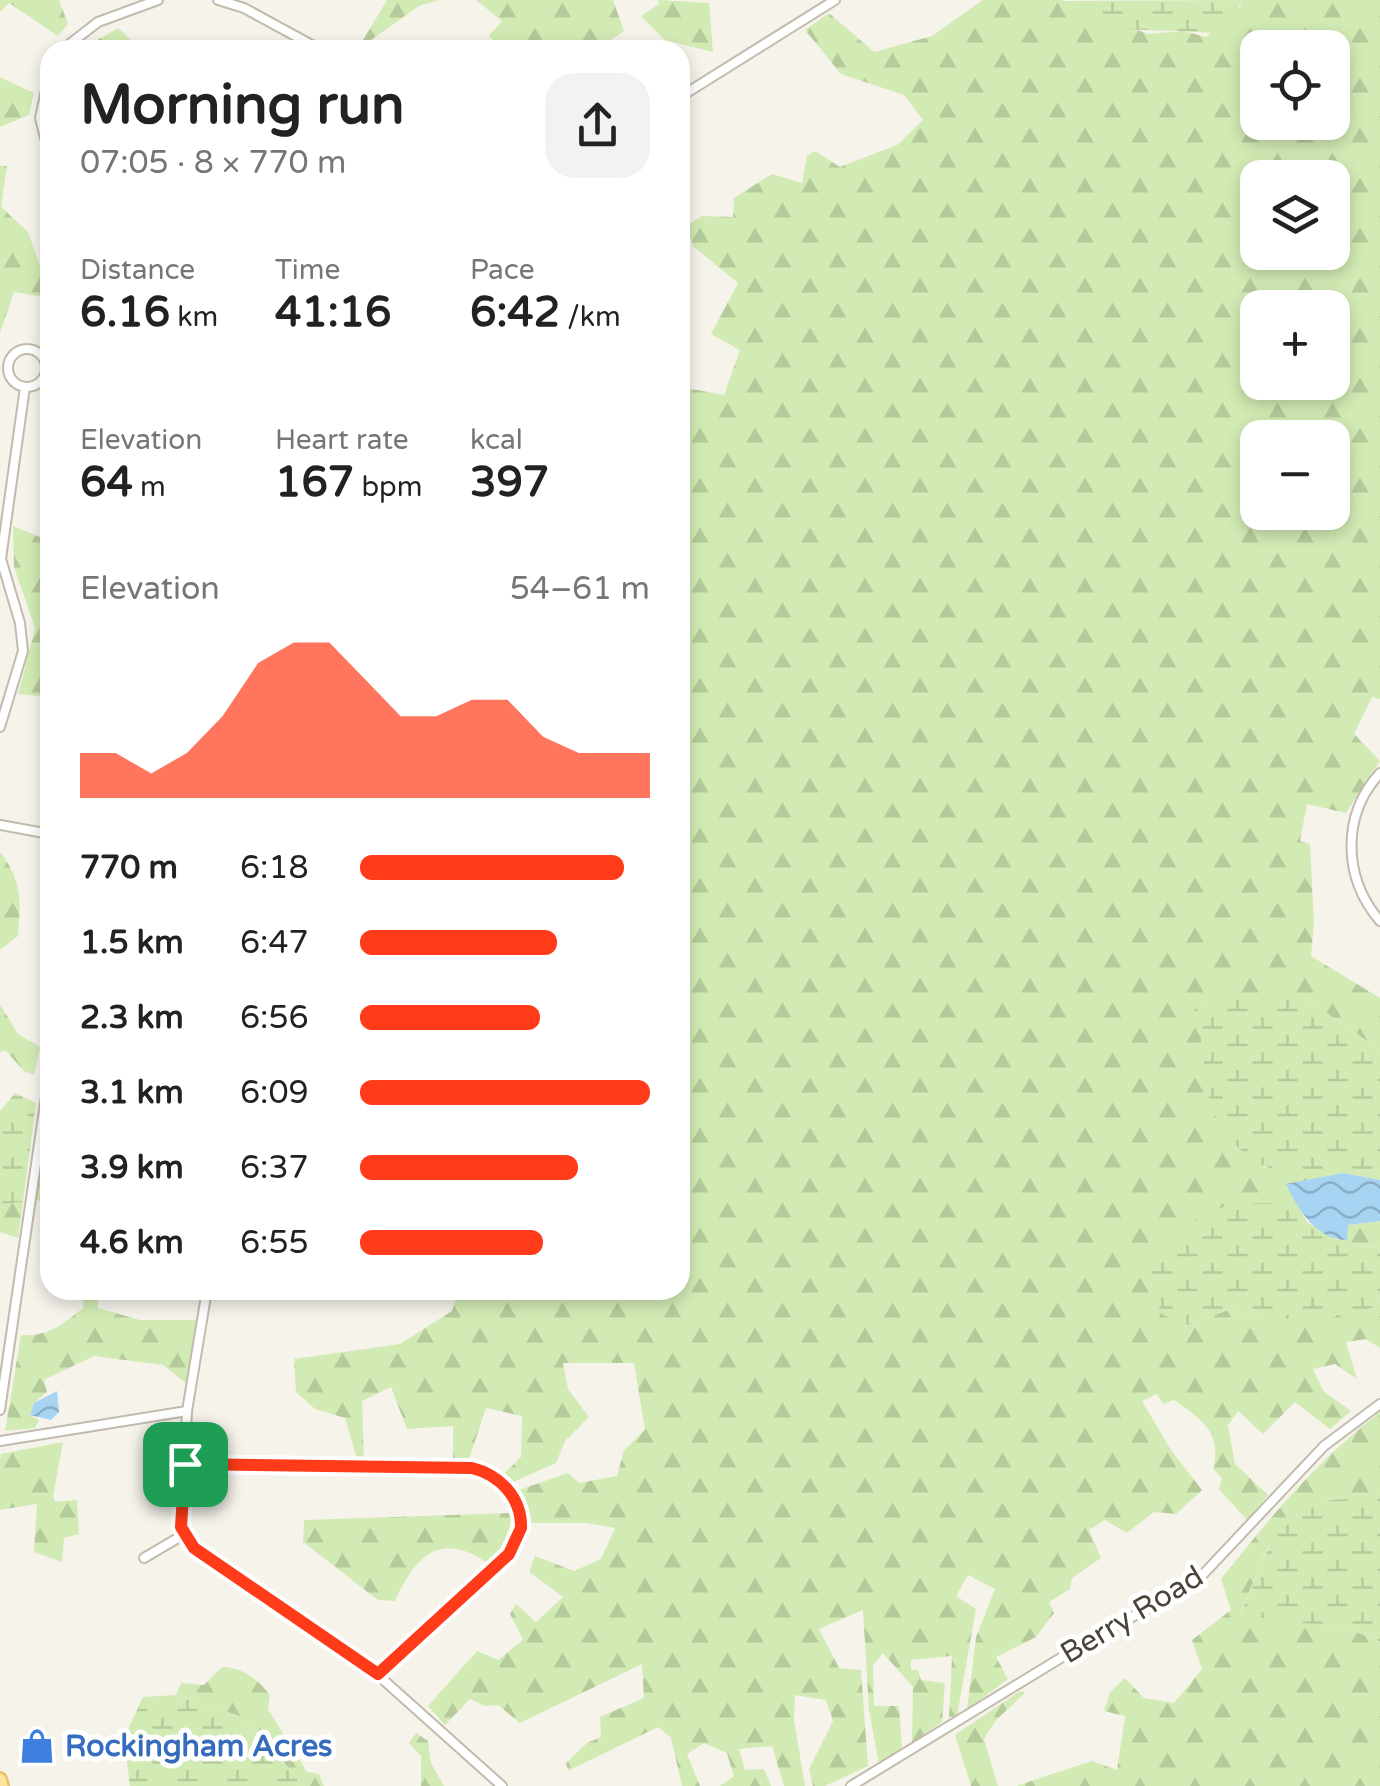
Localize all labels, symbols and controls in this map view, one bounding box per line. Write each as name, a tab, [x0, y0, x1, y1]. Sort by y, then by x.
map controls	[1240, 30, 1350, 530]
button: locate	[1240, 30, 1350, 140]
text: Morning run	[80, 73, 405, 139]
button: share	[545, 73, 650, 178]
text: 07:05 · 8 × 770 m	[80, 144, 346, 182]
button: layers	[1240, 160, 1350, 270]
text: Distance	[80, 253, 195, 287]
text: Time	[275, 253, 340, 287]
text: Pace	[470, 253, 534, 287]
text: 6.16	[80, 287, 170, 338]
text: 41:16	[275, 287, 391, 338]
text: 6:42	[470, 287, 560, 338]
button: +	[1240, 290, 1350, 400]
text: km	[170, 300, 218, 334]
text: /km	[560, 300, 621, 334]
button: −	[1240, 420, 1350, 530]
text: Elevation	[80, 423, 202, 457]
text: Heart rate	[275, 423, 409, 457]
text: kcal	[470, 423, 523, 457]
text: 64	[80, 457, 133, 508]
text: 167	[275, 457, 354, 508]
text: 397	[470, 457, 549, 508]
text: m	[133, 470, 166, 504]
text: bpm	[354, 470, 422, 504]
text: Elevation	[80, 570, 220, 608]
text: 54–61 m	[510, 570, 650, 608]
text: 770 m	[80, 849, 178, 887]
text: 6:18	[240, 849, 309, 887]
text: 1.5 km	[80, 924, 184, 962]
text: 6:47	[240, 924, 309, 962]
text: 2.3 km	[80, 999, 184, 1037]
text: 6:56	[240, 999, 309, 1037]
text: 3.1 km	[80, 1074, 184, 1112]
text: 6:09	[240, 1074, 309, 1112]
text: 3.9 km	[80, 1149, 184, 1187]
text: 6:37	[240, 1149, 309, 1187]
text: 4.6 km	[80, 1224, 184, 1262]
text: 6:55	[240, 1224, 309, 1262]
pin	[143, 1422, 228, 1507]
icon: arrive	[158, 1437, 213, 1492]
street label: Berry Road	[1054, 1558, 1210, 1672]
shop icon: Rockingham Acres	[18, 1727, 56, 1765]
place label: Rockingham Acres	[65, 1728, 333, 1765]

